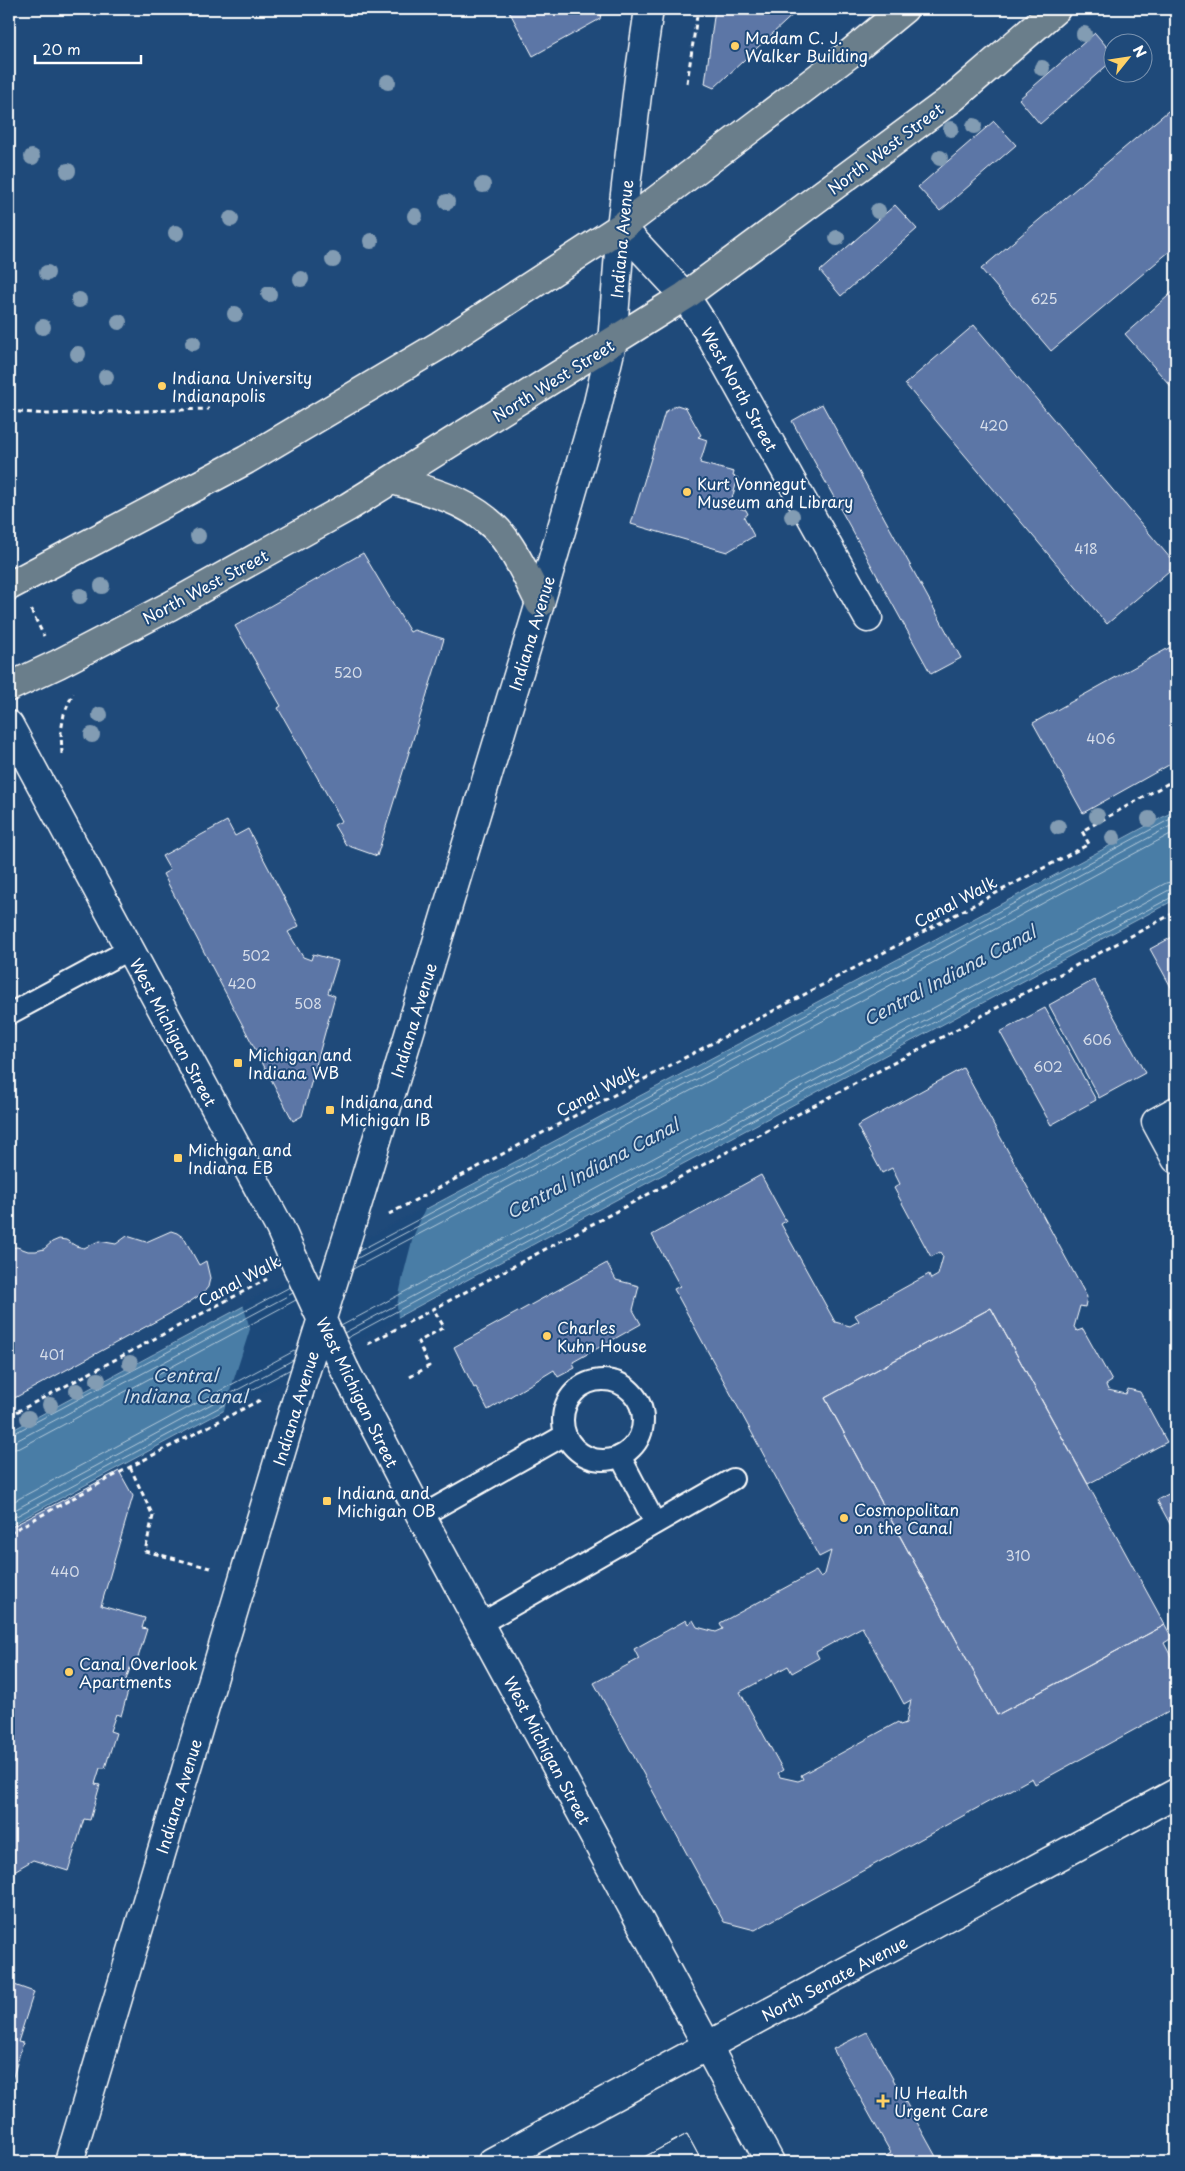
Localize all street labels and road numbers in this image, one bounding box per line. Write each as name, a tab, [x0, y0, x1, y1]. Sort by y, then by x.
street label: North West Street	[822, 96, 948, 200]
street label: Indiana Avenue	[604, 178, 638, 299]
street label: West North Street	[696, 322, 784, 456]
street label: North West Street	[488, 333, 619, 427]
street label: North West Street	[138, 542, 273, 629]
street label: Indiana Avenue	[502, 572, 560, 693]
street label: Canal Walk	[909, 869, 1001, 933]
street label: West Michigan Street	[125, 954, 224, 1111]
street label: Indiana Avenue	[384, 959, 442, 1080]
street label: Canal Walk	[551, 1058, 643, 1122]
street label: Canal Walk	[193, 1248, 285, 1312]
street label: West Michigan Street	[311, 1313, 405, 1472]
street label: Indiana Avenue	[266, 1347, 324, 1468]
street label: West Michigan Street	[499, 1672, 598, 1829]
street label: Indiana Avenue	[149, 1735, 207, 1856]
street label: North Senate Avenue	[757, 1929, 911, 2027]

